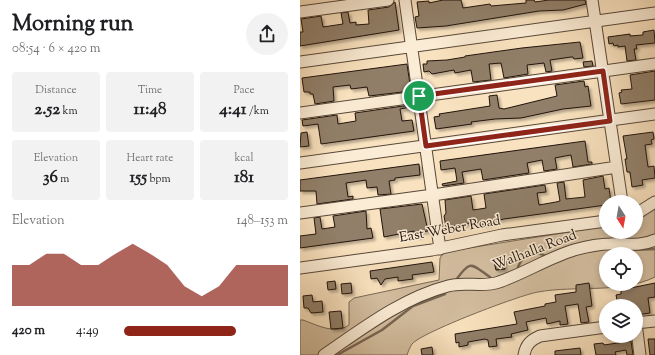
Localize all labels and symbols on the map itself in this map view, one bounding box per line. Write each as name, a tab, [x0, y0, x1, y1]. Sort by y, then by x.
pin	[402, 79, 436, 113]
north arrow	[599, 195, 643, 239]
street label: East Weber Road	[398, 211, 502, 249]
street label: Walhalla Road	[490, 226, 580, 276]

